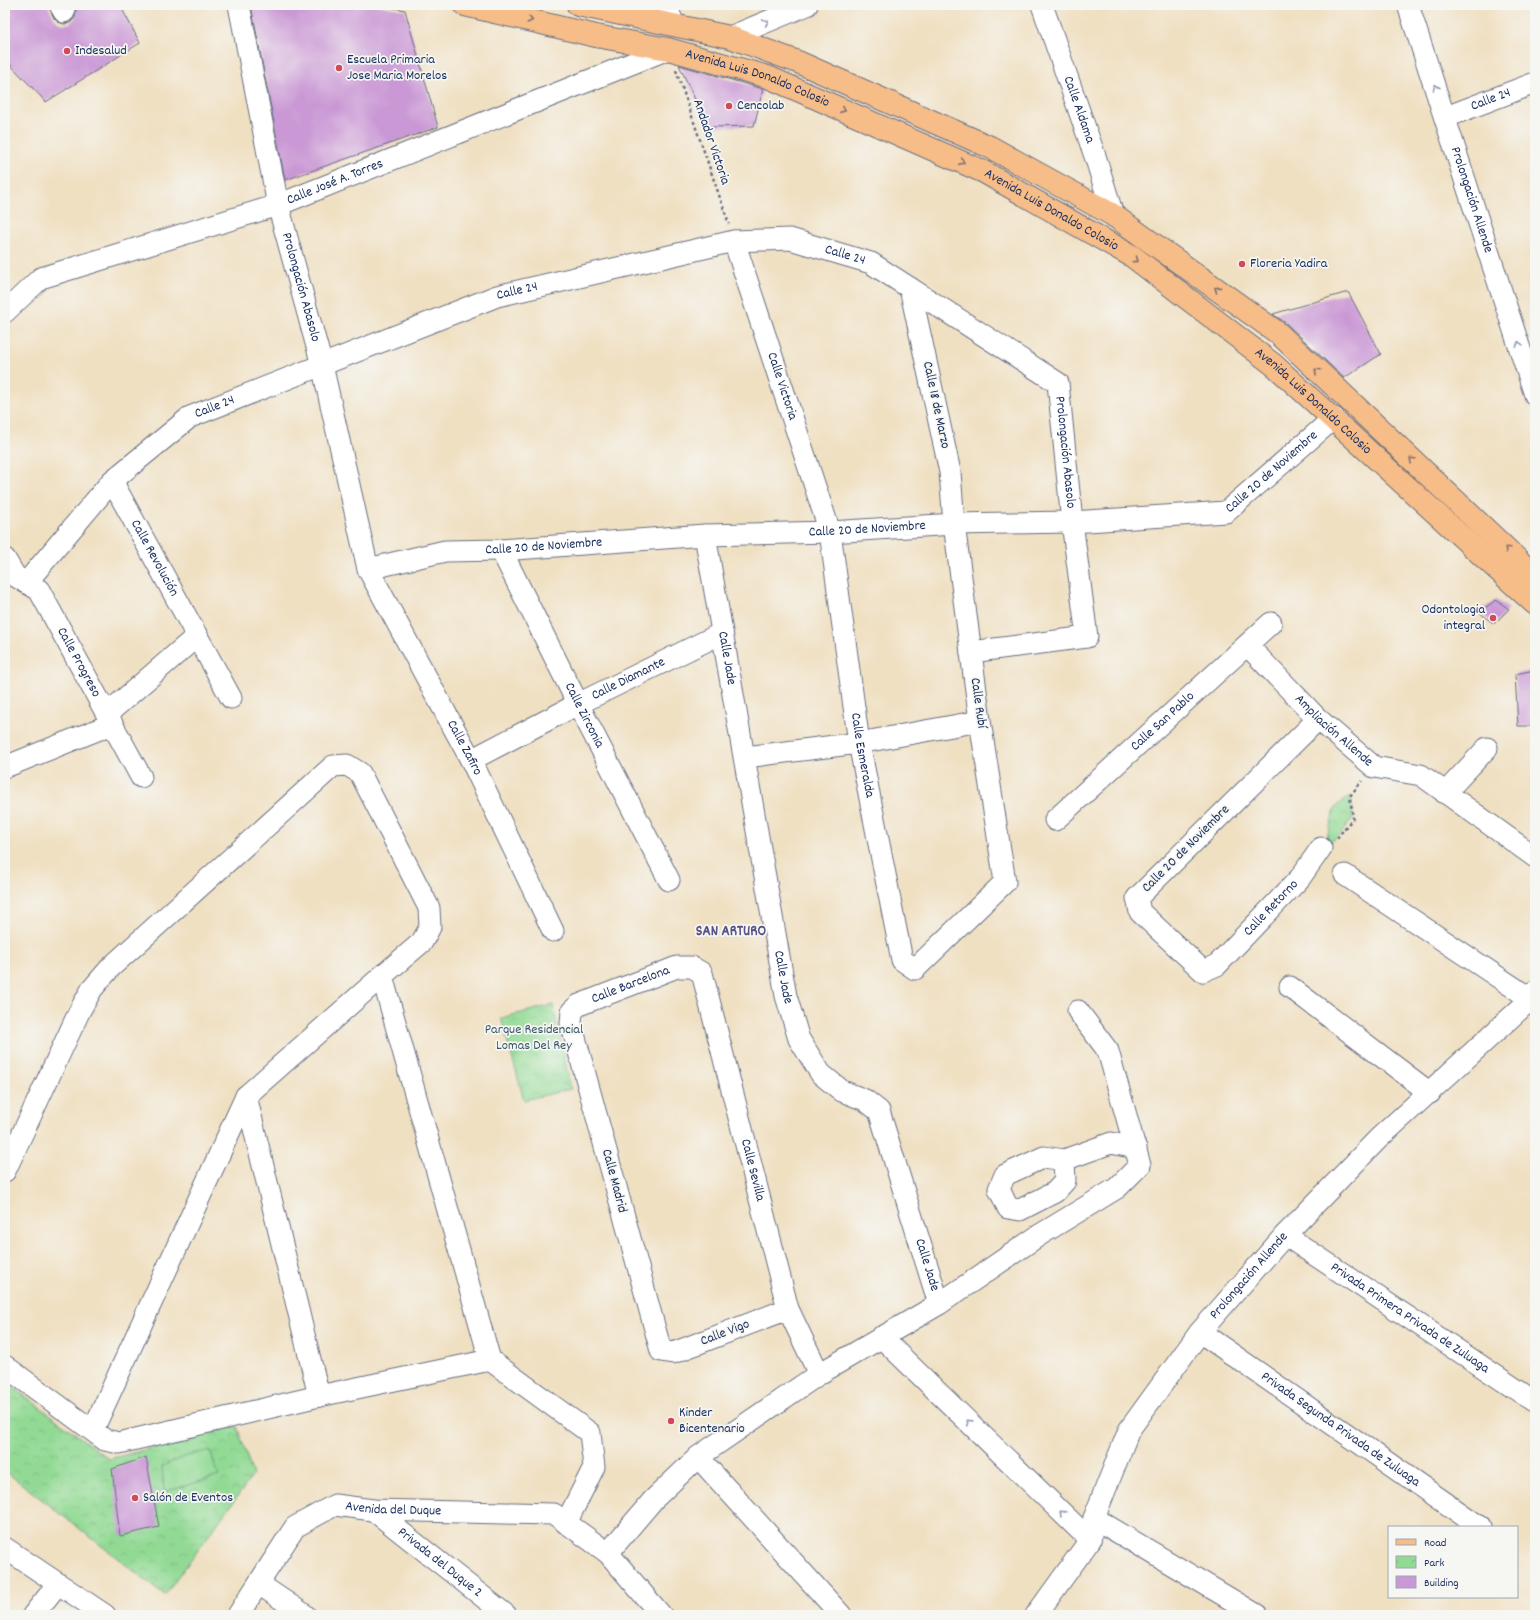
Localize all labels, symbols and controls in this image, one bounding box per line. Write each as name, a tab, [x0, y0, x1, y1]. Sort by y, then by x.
one-way arrow	[527, 16, 534, 24]
one-way arrow	[762, 19, 770, 27]
place label: Indesalud	[75, 41, 127, 61]
street label: Avenida Luis Donaldo Colosio	[683, 44, 833, 113]
marker: Indesalud	[62, 46, 72, 56]
place label: Escuela Primaria Jose Maria Morelos	[347, 50, 447, 86]
marker: Escuela Primaria Jose Maria Morelos	[334, 63, 344, 73]
street label: Calle Aldama	[1058, 73, 1100, 146]
street label: Calle 24	[1468, 83, 1514, 117]
one-way arrow	[1432, 84, 1441, 91]
place label: Cencolab	[737, 96, 784, 116]
street label: Andador Victoria	[687, 97, 735, 188]
marker: Cencolab	[724, 101, 734, 111]
one-way arrow	[838, 105, 846, 113]
street label: Prolongación Allende	[1445, 144, 1498, 256]
street label: Calle José A. Torres	[284, 154, 386, 210]
one-way arrow	[957, 157, 965, 165]
street label: Avenida Luis Donaldo Colosio	[980, 164, 1122, 256]
street label: Prolongación Abasolo	[276, 230, 325, 344]
street label: Calle 24	[822, 240, 868, 271]
place label: Floreria Yadira	[1250, 254, 1328, 274]
one-way arrow	[1132, 255, 1139, 263]
marker: Floreria Yadira	[1237, 259, 1247, 269]
street label: Calle 24	[495, 277, 540, 306]
one-way arrow	[1214, 287, 1221, 294]
one-way arrow	[1515, 341, 1524, 348]
street label: Avenida Luis Donaldo Colosio	[1250, 343, 1376, 460]
street label: Calle Victoria	[761, 350, 803, 423]
street label: Calle 18 de Marzo	[917, 359, 955, 451]
one-way arrow	[1315, 368, 1322, 375]
street label: Calle 24	[192, 390, 238, 424]
street label: Prolongación Abasolo	[1049, 395, 1081, 509]
street label: Calle 20 de Noviembre	[1221, 426, 1323, 518]
one-way arrow	[1409, 457, 1417, 465]
street label: Calle Revolución	[125, 516, 184, 600]
street label: Calle 20 de Noviembre	[808, 516, 926, 543]
street label: Calle 20 de Noviembre	[485, 533, 603, 560]
one-way arrow	[1504, 546, 1512, 554]
place label: Odontologia integral	[1421, 600, 1486, 636]
marker: Odontologia integral	[1488, 613, 1498, 623]
street label: Calle Progreso	[51, 624, 106, 701]
street label: Calle Jade	[712, 630, 741, 686]
street label: Calle Diamante	[588, 652, 669, 706]
street label: Calle Rubí	[965, 676, 992, 731]
street label: Calle Zirconia	[559, 679, 609, 752]
street label: Calle San Pablo	[1126, 687, 1199, 756]
street label: Ampliación Allende	[1290, 690, 1377, 772]
street label: Calle Esmeralda	[845, 712, 880, 800]
street label: Calle Zafiro	[441, 717, 487, 779]
street label: Calle 20 de Noviembre	[1138, 801, 1234, 897]
street label: Calle Retorno	[1239, 875, 1303, 941]
district label: SAN ARTURO	[696, 921, 767, 943]
street label: Calle Jade	[768, 949, 798, 1006]
street label: Calle Barcelona	[589, 961, 673, 1009]
park label: Parque Residencial Lomas Del Rey	[485, 1020, 584, 1056]
street label: Calle Sevilla	[735, 1137, 770, 1204]
street label: Calle Madrid	[596, 1147, 632, 1215]
street label: Prolongación Allende	[1205, 1228, 1293, 1324]
street label: Calle Jade	[909, 1236, 944, 1294]
street label: Privada Primera Privada de Zuluaga	[1326, 1258, 1494, 1379]
street label: Calle Vigo	[698, 1314, 752, 1352]
street label: Privada Segunda Privada de Zuluaga	[1257, 1367, 1424, 1493]
place label: Kinder Bicentenario	[679, 1403, 745, 1439]
marker: Kinder Bicentenario	[666, 1416, 676, 1426]
one-way arrow	[966, 1419, 974, 1427]
place label: Salón de Eventos	[143, 1488, 233, 1508]
marker: Salón de Eventos	[130, 1493, 140, 1503]
street label: Avenida del Duque	[344, 1496, 441, 1522]
one-way arrow	[1059, 1510, 1067, 1518]
street label: Privada del Duque 2	[393, 1523, 486, 1603]
legend	[1388, 1526, 1518, 1598]
text: Road	[1424, 1535, 1446, 1552]
text: Park	[1424, 1555, 1445, 1572]
text: Building	[1424, 1575, 1459, 1592]

